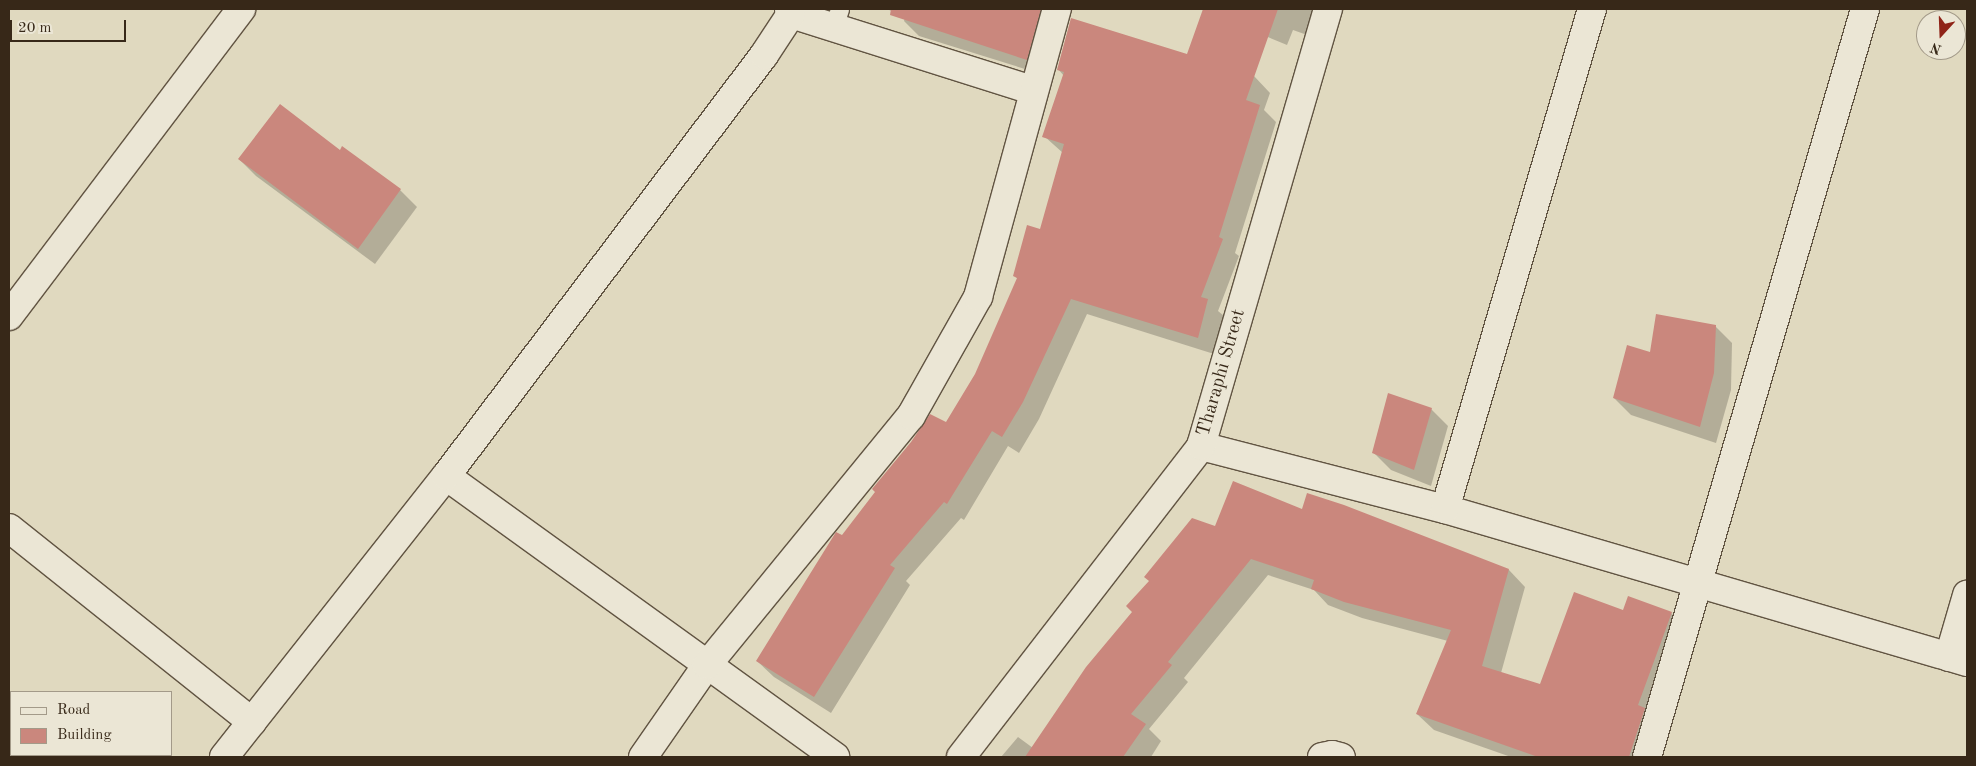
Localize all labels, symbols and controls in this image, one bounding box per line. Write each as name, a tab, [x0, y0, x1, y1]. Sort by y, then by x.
scale bar	[12, 10, 129, 42]
north arrow	[1916, 10, 1966, 60]
text: 20 m	[18, 21, 52, 36]
text: N	[1929, 40, 1944, 57]
street label: Tharaphi Street	[1193, 307, 1251, 439]
legend	[10, 691, 172, 756]
text: Road	[57, 703, 90, 718]
text: Building	[57, 728, 112, 743]

